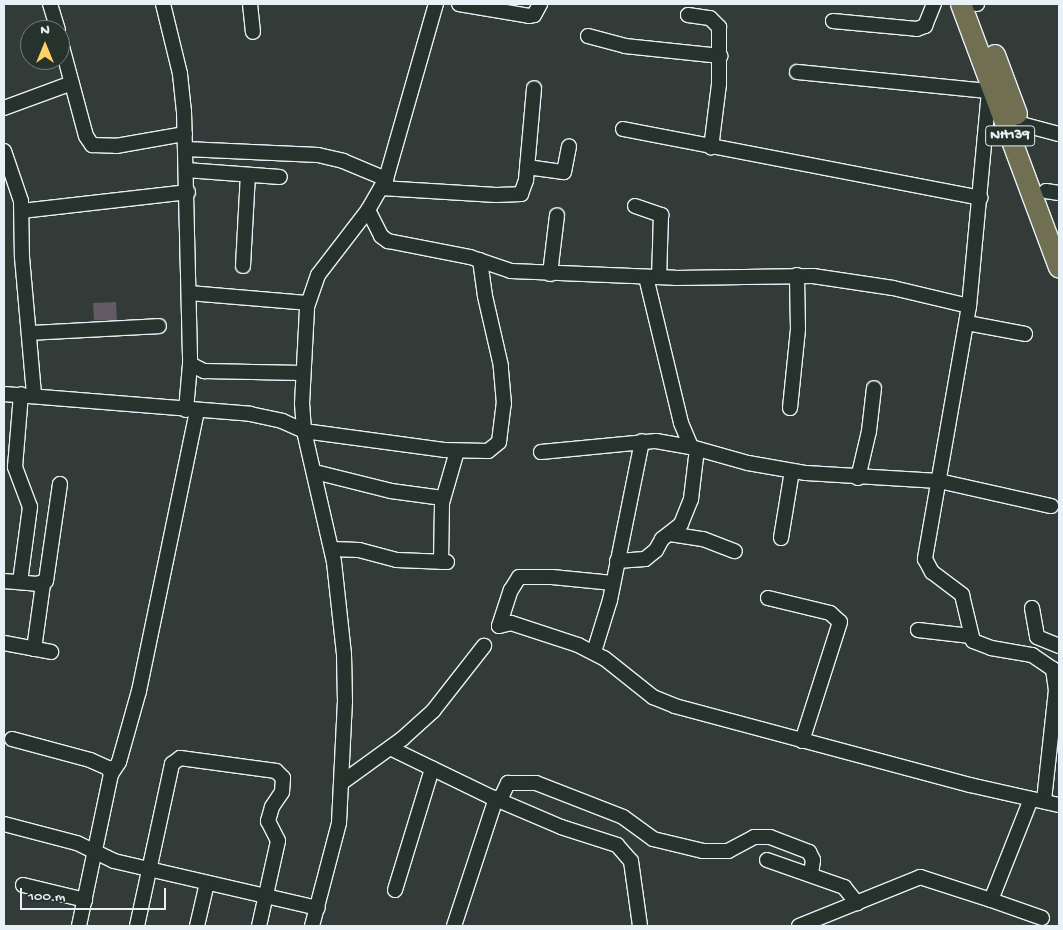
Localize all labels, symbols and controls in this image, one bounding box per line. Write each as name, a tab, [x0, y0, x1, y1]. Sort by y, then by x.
north arrow	[20, 20, 70, 70]
text: N	[40, 22, 50, 39]
road number: NH139	[985, 124, 1035, 148]
scale bar	[22, 878, 169, 910]
text: 100 m	[28, 888, 65, 906]

